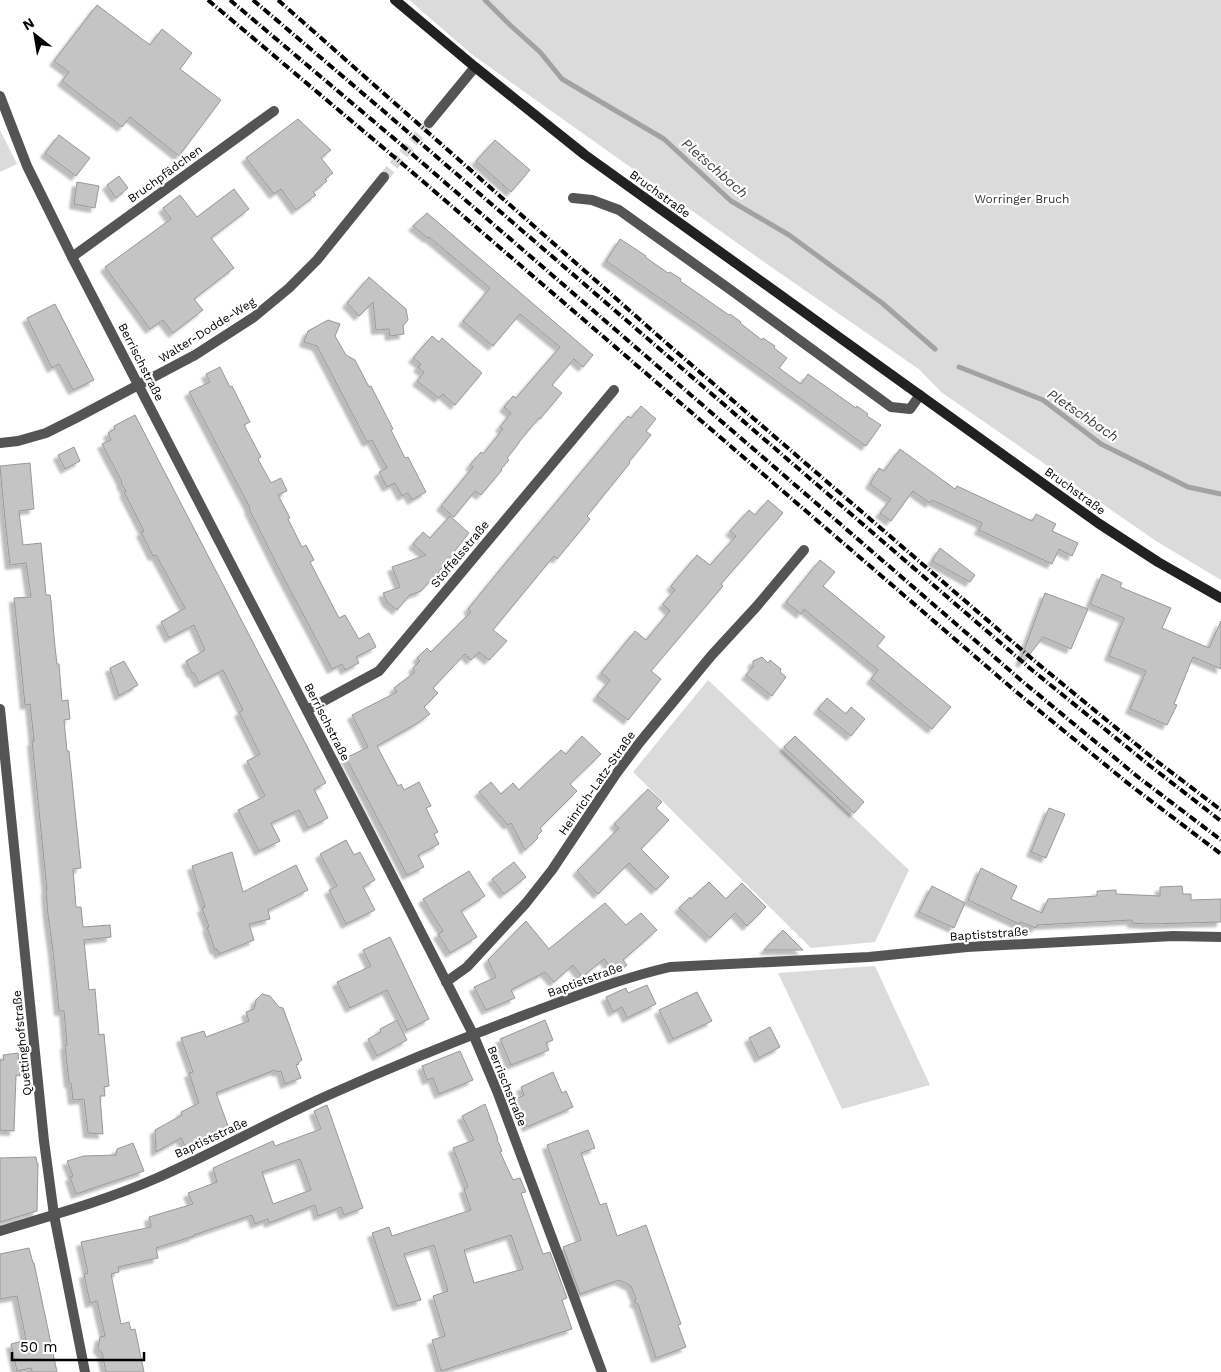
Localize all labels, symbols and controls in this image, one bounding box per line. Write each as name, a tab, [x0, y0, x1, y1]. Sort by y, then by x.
north arrow	[10, 10, 60, 60]
text: N	[20, 14, 37, 33]
water label: Pletschbach	[679, 135, 751, 201]
street label: Bruchpfädchen	[125, 142, 205, 206]
street label: Bruchstraße	[627, 167, 693, 221]
park label: Worringer Bruch	[974, 192, 1070, 206]
street label: Walter-Dodde-Weg	[156, 294, 258, 365]
street label: Berrischstraße	[115, 321, 167, 403]
water label: Pletschbach	[1045, 385, 1121, 445]
street label: Bruchstraße	[1042, 464, 1108, 518]
street label: Stoffelsstraße	[428, 518, 492, 590]
street label: Berrischstraße	[301, 681, 353, 763]
street label: Heinrich-Latz-Straße	[556, 728, 638, 838]
street label: Baptiststraße	[949, 924, 1029, 944]
street label: Baptiststraße	[546, 960, 624, 1000]
street label: Quettinghofstraße	[9, 990, 34, 1096]
street label: Berrischstraße	[485, 1044, 530, 1128]
street label: Baptiststraße	[172, 1115, 250, 1161]
scale bar	[12, 1330, 145, 1362]
text: 50 m	[20, 1338, 57, 1356]

